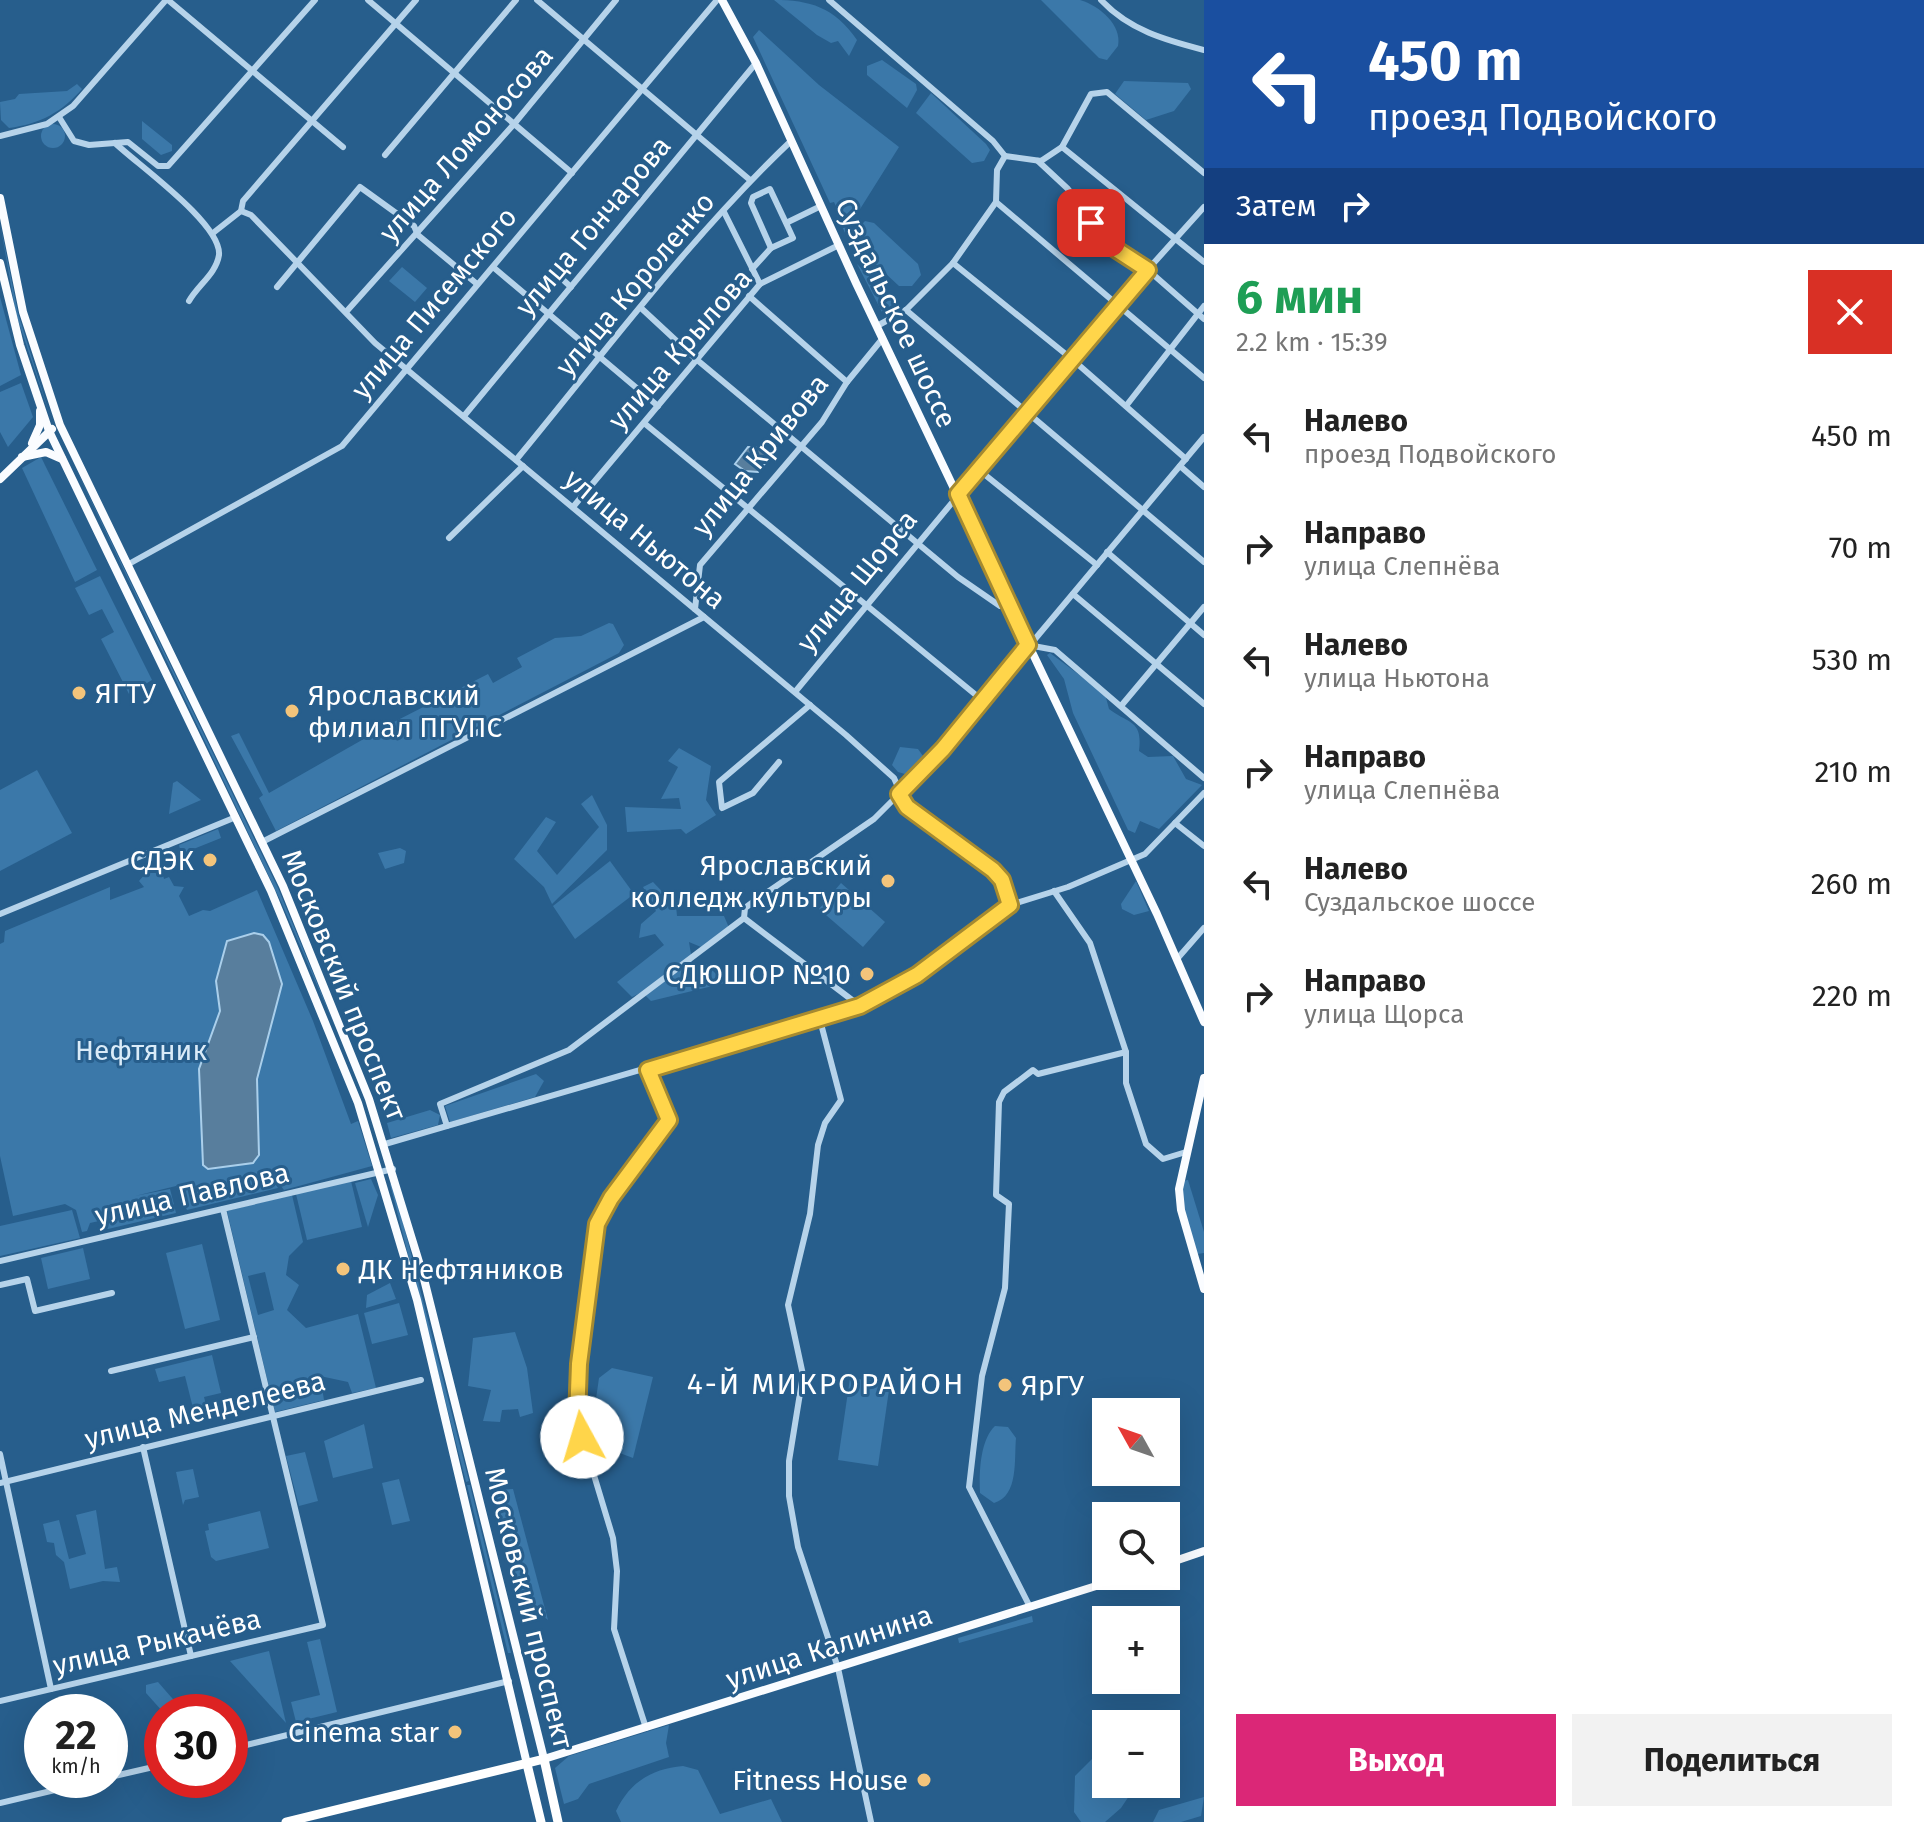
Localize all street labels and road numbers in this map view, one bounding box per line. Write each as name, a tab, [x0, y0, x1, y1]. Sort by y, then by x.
street label: улица Ломоносова	[372, 39, 560, 249]
street label: улица Гончарова	[508, 130, 678, 322]
street label: улица Короленко	[549, 186, 721, 382]
street label: Суздальское шоссе	[828, 193, 964, 433]
street label: улица Писемского	[344, 201, 524, 405]
street label: улица Крылова	[601, 262, 759, 436]
street label: улица Кривова	[685, 368, 835, 542]
street label: улица Ньютона	[558, 462, 732, 616]
street label: улица Щорса	[790, 504, 924, 658]
street label: Московский проспект	[275, 845, 413, 1125]
street label: улица Павлова	[92, 1156, 292, 1232]
street label: улица Менделеева	[81, 1364, 329, 1456]
street label: Московский проспект	[478, 1464, 580, 1752]
street label: улица Калинина	[722, 1598, 936, 1696]
street label: улица Рыкачёва	[50, 1602, 264, 1682]

